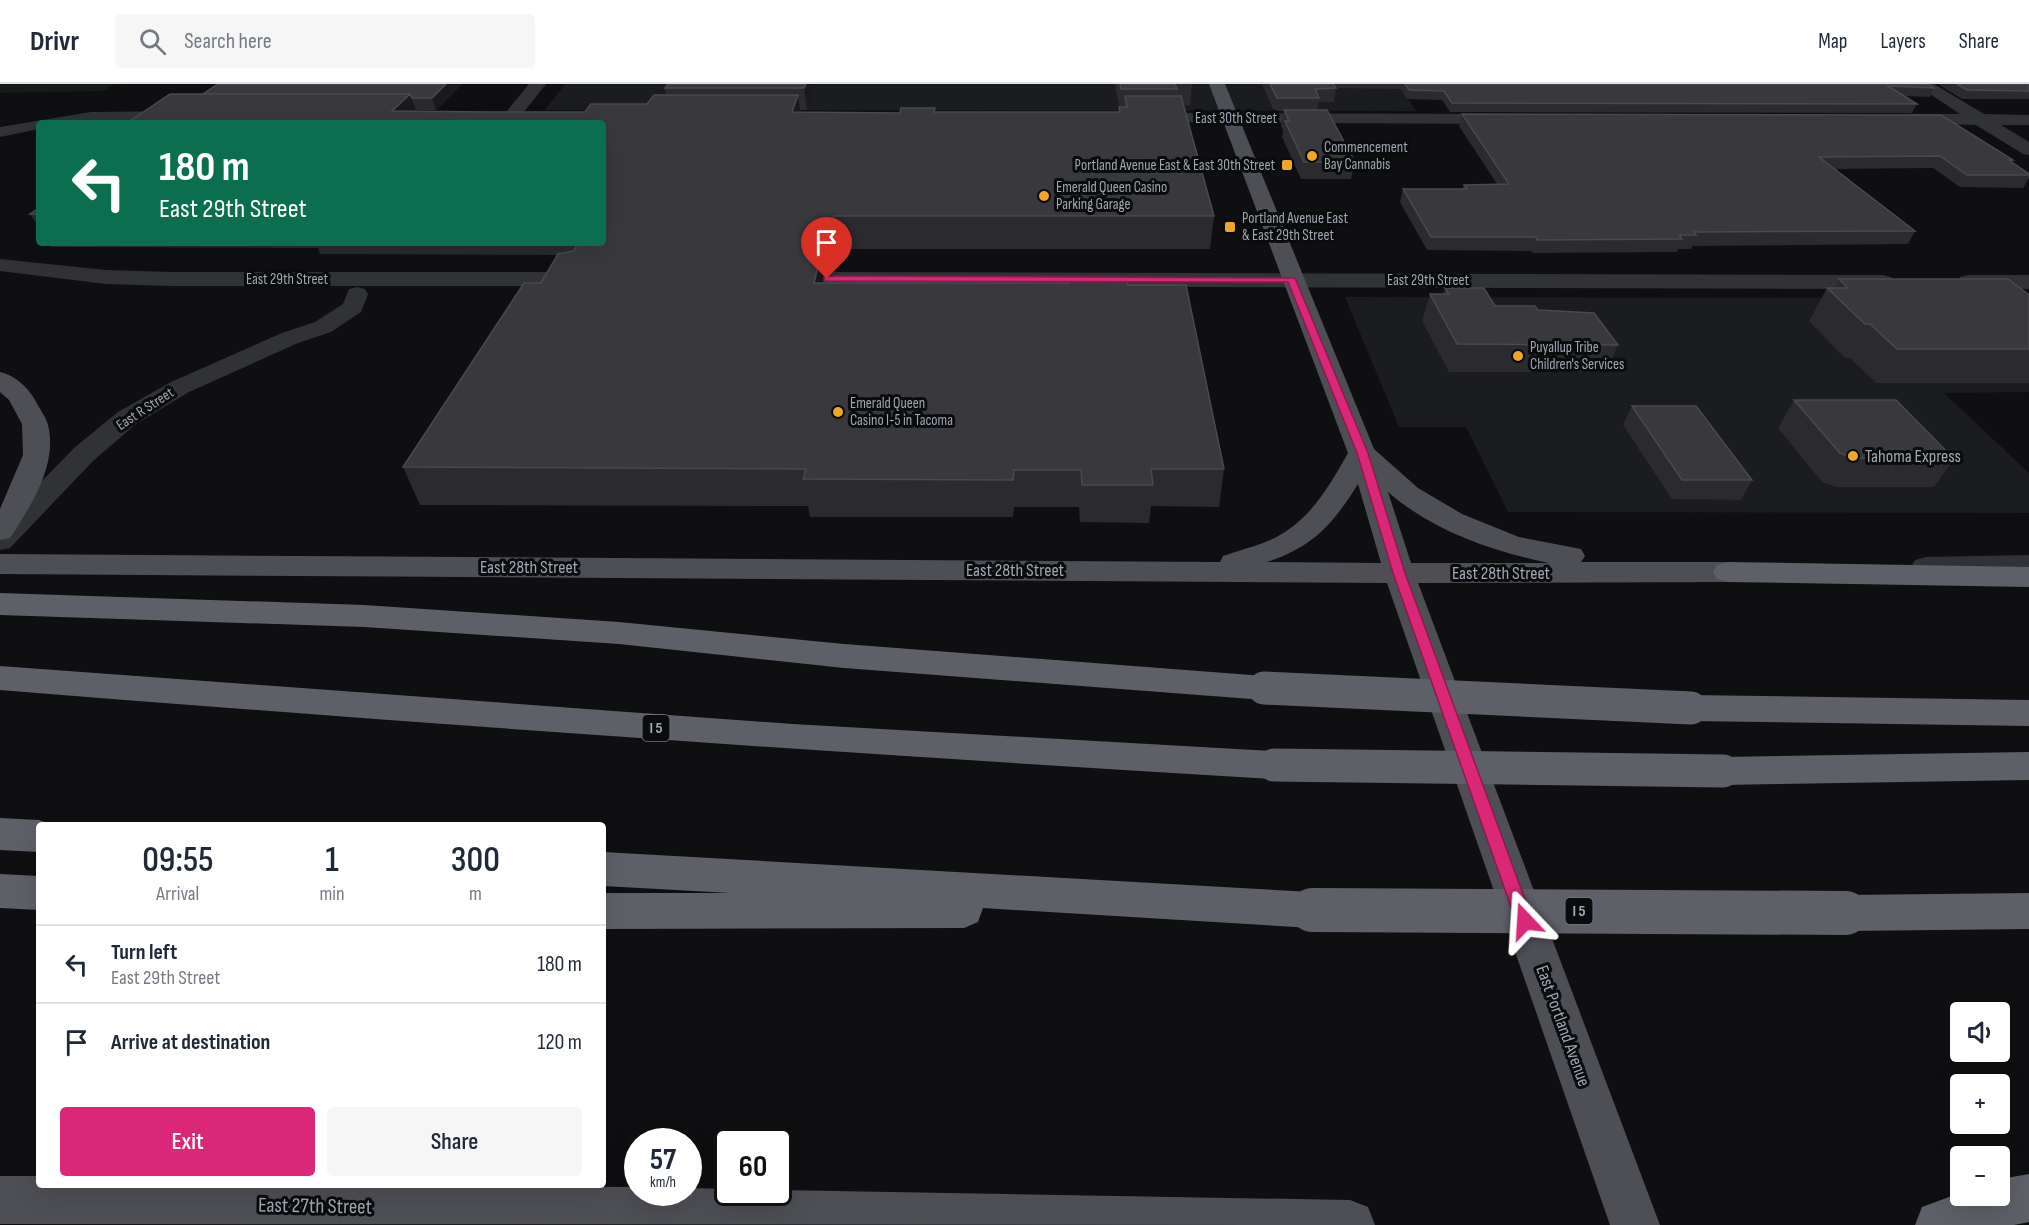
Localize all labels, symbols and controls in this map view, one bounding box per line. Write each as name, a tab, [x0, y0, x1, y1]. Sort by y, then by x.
search box	[115, 14, 535, 68]
text: Drivr	[30, 25, 79, 58]
icon: search	[136, 25, 169, 58]
text: Search here	[184, 28, 272, 55]
text: Map	[1818, 29, 1847, 54]
text: Layers	[1880, 29, 1926, 54]
text: Share	[1959, 29, 1999, 54]
street label: East 30th Street	[1195, 109, 1277, 128]
place label: Commencement Bay Cannabis	[1324, 138, 1408, 174]
text: 180 m	[159, 142, 250, 193]
icon: left	[60, 144, 138, 222]
marker: Commencement Bay Cannabis	[1305, 149, 1319, 163]
place label: Portland Avenue East & East 30th Street	[1075, 156, 1275, 175]
marker: Portland Avenue East & East 30th Street	[1280, 158, 1294, 172]
place label: Emerald Queen Casino Parking Garage	[1056, 178, 1167, 214]
marker: Emerald Queen Casino Parking Garage	[1037, 189, 1051, 203]
text: East 29th Street	[159, 193, 307, 225]
place label: Portland Avenue East & East 29th Street	[1242, 209, 1348, 245]
pin	[801, 217, 852, 279]
marker: Portland Avenue East & East 29th Street	[1223, 220, 1237, 234]
icon: arrive	[810, 226, 843, 259]
street label: East 29th Street	[246, 270, 328, 289]
street label: East 29th Street	[1387, 271, 1469, 290]
place label: Puyallup Tribe Children's Services	[1530, 338, 1624, 374]
marker: Puyallup Tribe Children's Services	[1511, 349, 1525, 363]
street label: East R Street	[113, 383, 178, 435]
place label: Emerald Queen Casino I-5 in Tacoma	[850, 394, 953, 430]
marker: Emerald Queen Casino I-5 in Tacoma	[831, 405, 845, 419]
place label: Tahoma Express	[1865, 446, 1961, 467]
marker: Tahoma Express	[1846, 449, 1860, 463]
street label: East 28th Street	[480, 557, 579, 578]
street label: East 28th Street	[966, 560, 1065, 581]
street label: East 28th Street	[1452, 563, 1551, 584]
road number: I 5	[642, 715, 670, 741]
text: 09:55	[142, 839, 213, 882]
text: 1	[325, 839, 339, 882]
text: 300	[451, 839, 500, 882]
text: Arrival	[156, 882, 199, 906]
text: min	[320, 882, 345, 906]
text: m	[469, 882, 482, 906]
position arrow	[1493, 889, 1557, 953]
road number: I 5	[1566, 898, 1592, 924]
text: Turn left	[111, 939, 177, 966]
icon: left	[60, 948, 93, 981]
text: 180 m	[537, 951, 582, 978]
street label: East Portland Avenue	[1531, 963, 1595, 1089]
text: East 29th Street	[111, 966, 220, 990]
map controls	[1950, 1002, 2010, 1206]
button: sound	[1950, 1002, 2010, 1062]
icon: arrive	[60, 1026, 93, 1059]
text: Arrive at destination	[111, 1029, 270, 1056]
text: 120 m	[538, 1029, 582, 1056]
button: +	[1950, 1074, 2010, 1134]
button: Exit	[60, 1107, 315, 1176]
button: Share	[327, 1107, 582, 1176]
speed limit sign: 60	[714, 1128, 792, 1206]
text: 57	[650, 1142, 676, 1178]
button: −	[1950, 1146, 2010, 1206]
text: km/h	[650, 1173, 676, 1192]
street label: East 27th Street	[258, 1193, 372, 1219]

